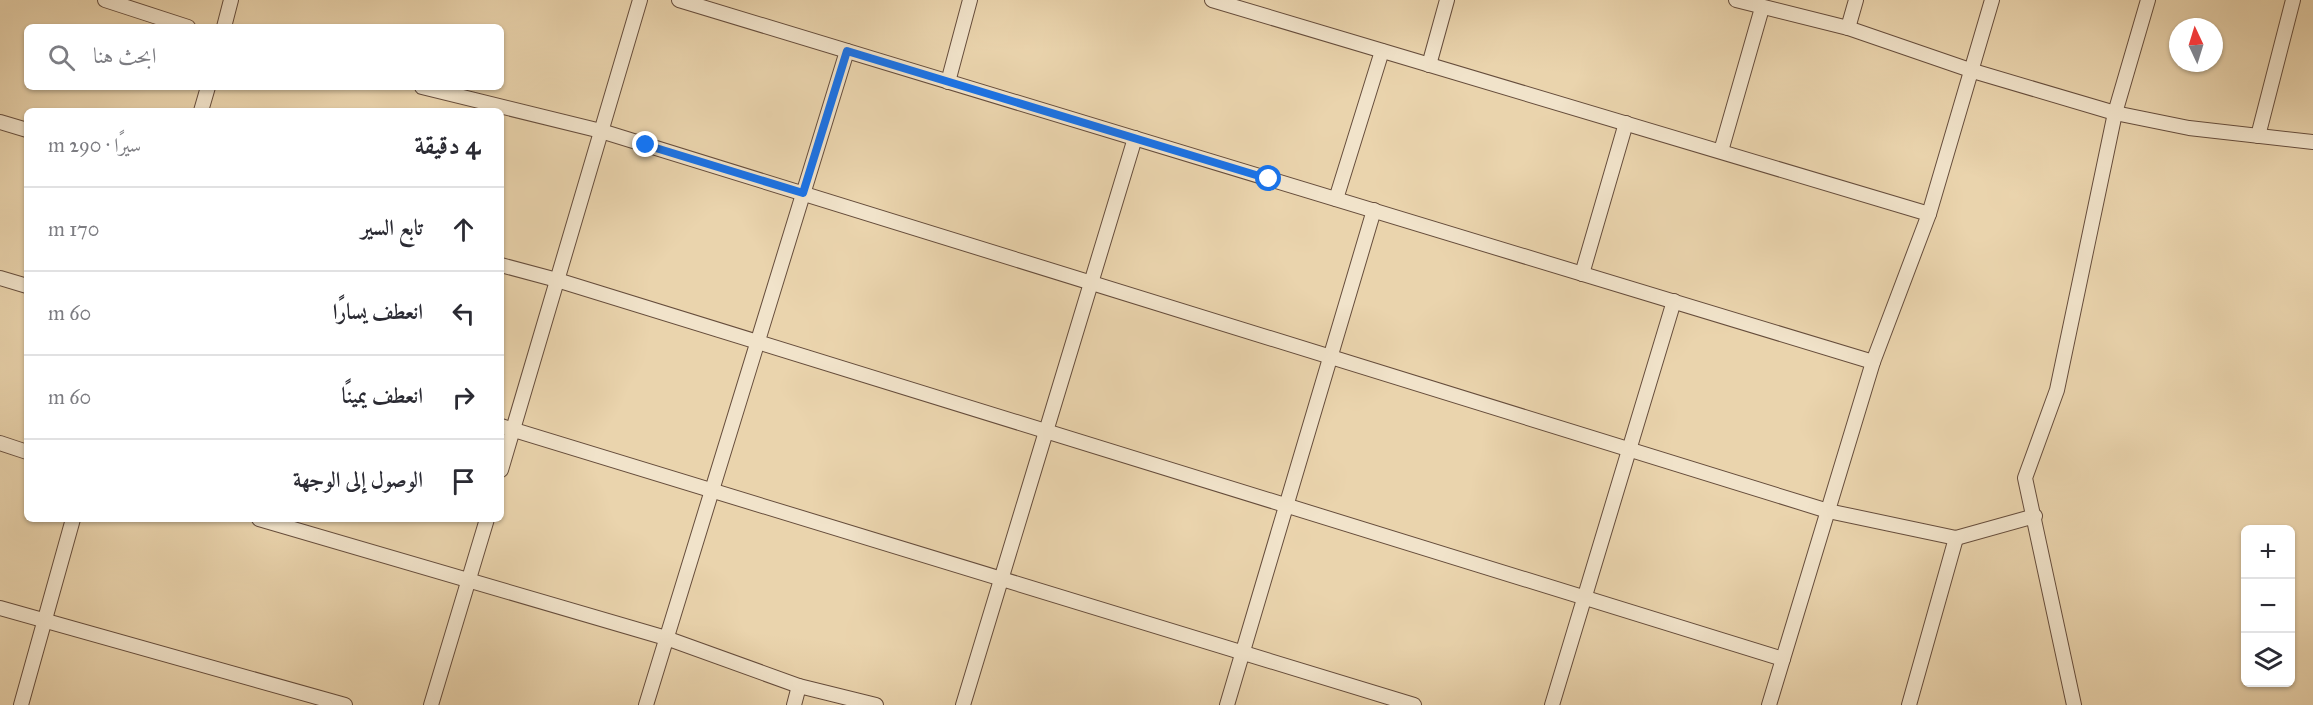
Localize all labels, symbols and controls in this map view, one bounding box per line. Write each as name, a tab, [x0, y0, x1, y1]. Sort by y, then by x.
north arrow	[2169, 18, 2223, 72]
search box	[24, 24, 504, 90]
icon: search	[45, 41, 78, 74]
text: ابحث هنا	[93, 42, 156, 69]
text: 4 دقيقة	[415, 129, 480, 161]
route end	[632, 131, 658, 157]
text: سيرًا · 290 m	[48, 133, 141, 157]
route start	[1255, 165, 1281, 191]
icon: ahead	[447, 213, 480, 246]
text: تابع السير	[361, 214, 423, 241]
text: 170 m	[48, 217, 99, 241]
icon: left	[447, 297, 480, 330]
text: انعطف يسارًا	[333, 298, 423, 325]
text: 60 m	[48, 301, 91, 325]
icon: right	[447, 381, 480, 414]
text: انعطف يمينًا	[342, 382, 423, 409]
text: 60 m	[48, 385, 91, 409]
icon: arrive	[447, 465, 480, 498]
text: الوصول إلى الوجهة	[293, 466, 423, 493]
map controls	[2241, 525, 2295, 687]
button: +	[2241, 525, 2295, 579]
button: −	[2241, 579, 2295, 633]
button: layers	[2241, 633, 2295, 687]

